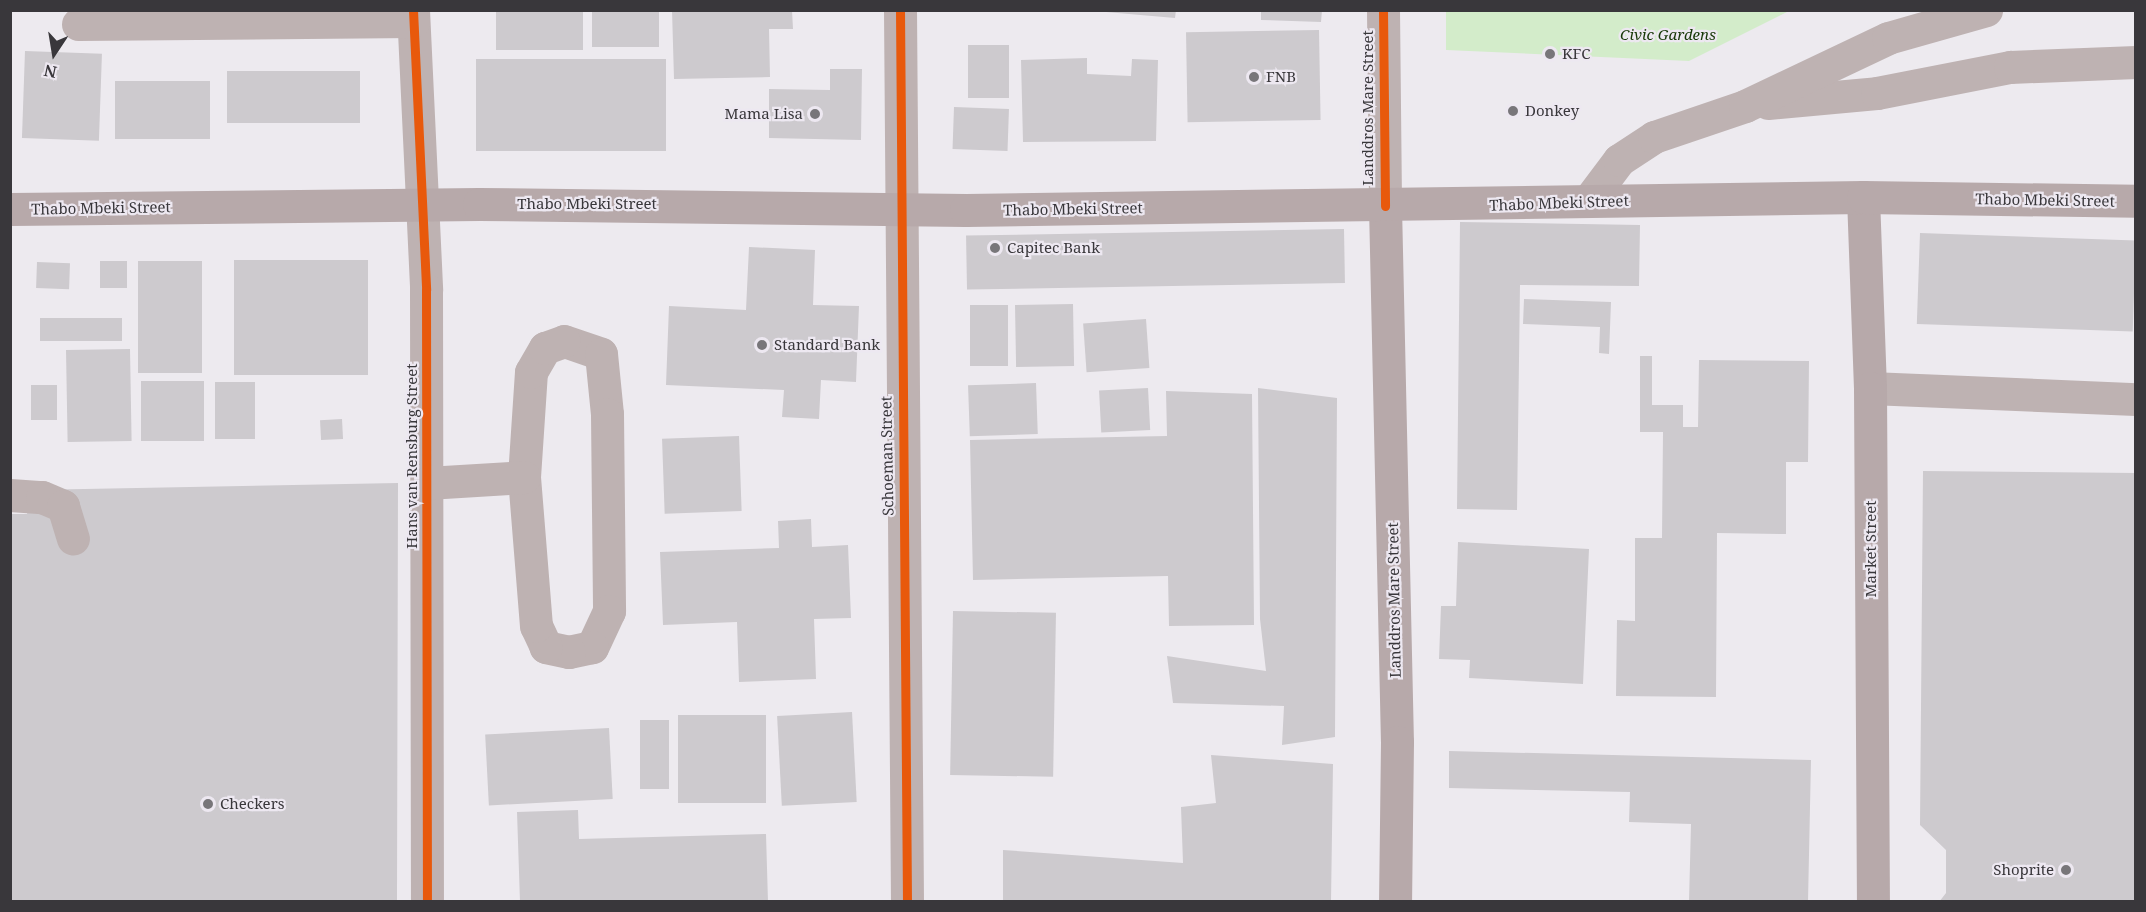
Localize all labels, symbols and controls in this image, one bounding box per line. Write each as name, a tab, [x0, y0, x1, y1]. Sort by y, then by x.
north arrow	[24, 24, 84, 84]
park label: Civic Gardens	[1620, 26, 1716, 44]
street label: Landdros Mare Street	[1359, 30, 1377, 186]
place label: KFC	[1562, 45, 1591, 63]
marker: KFC	[1543, 47, 1557, 61]
text: N	[42, 60, 59, 84]
place label: FNB	[1266, 68, 1296, 86]
marker: FNB	[1247, 70, 1261, 84]
place label: Donkey	[1525, 102, 1579, 120]
marker: Donkey	[1506, 104, 1520, 118]
place label: Mama Lisa	[725, 105, 803, 123]
marker: Mama Lisa	[808, 107, 822, 121]
street label: Thabo Mbeki Street	[1975, 190, 2115, 210]
street label: Thabo Mbeki Street	[1489, 192, 1629, 214]
street label: Thabo Mbeki Street	[517, 195, 657, 213]
street label: Thabo Mbeki Street	[31, 198, 171, 218]
street label: Thabo Mbeki Street	[1003, 199, 1143, 219]
place label: Capitec Bank	[1007, 239, 1100, 257]
marker: Capitec Bank	[988, 241, 1002, 255]
place label: Standard Bank	[774, 336, 880, 354]
marker: Standard Bank	[755, 338, 769, 352]
street label: Hans van Rensburg Street	[403, 363, 421, 549]
street label: Schoeman Street	[877, 396, 897, 516]
street label: Market Street	[1862, 500, 1880, 598]
street label: Landdros Mare Street	[1384, 522, 1404, 678]
place label: Checkers	[220, 795, 284, 813]
marker: Checkers	[201, 797, 215, 811]
place label: Shoprite	[1993, 861, 2054, 879]
marker: Shoprite	[2059, 863, 2073, 877]

